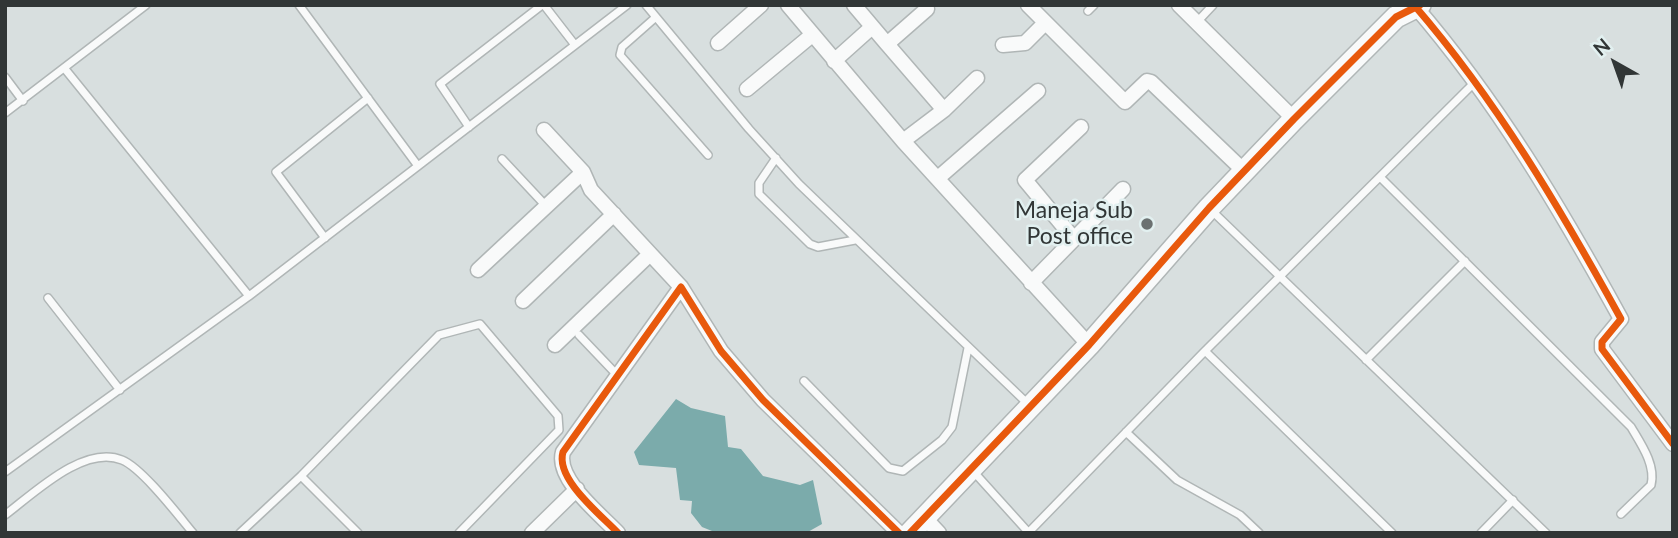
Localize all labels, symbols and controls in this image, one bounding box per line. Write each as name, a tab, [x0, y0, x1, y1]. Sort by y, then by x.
north arrow	[1580, 28, 1650, 98]
text: N	[1588, 33, 1614, 60]
place label: Maneja Sub Post office	[1015, 197, 1133, 251]
marker: Maneja Sub Post office	[1139, 216, 1155, 232]

